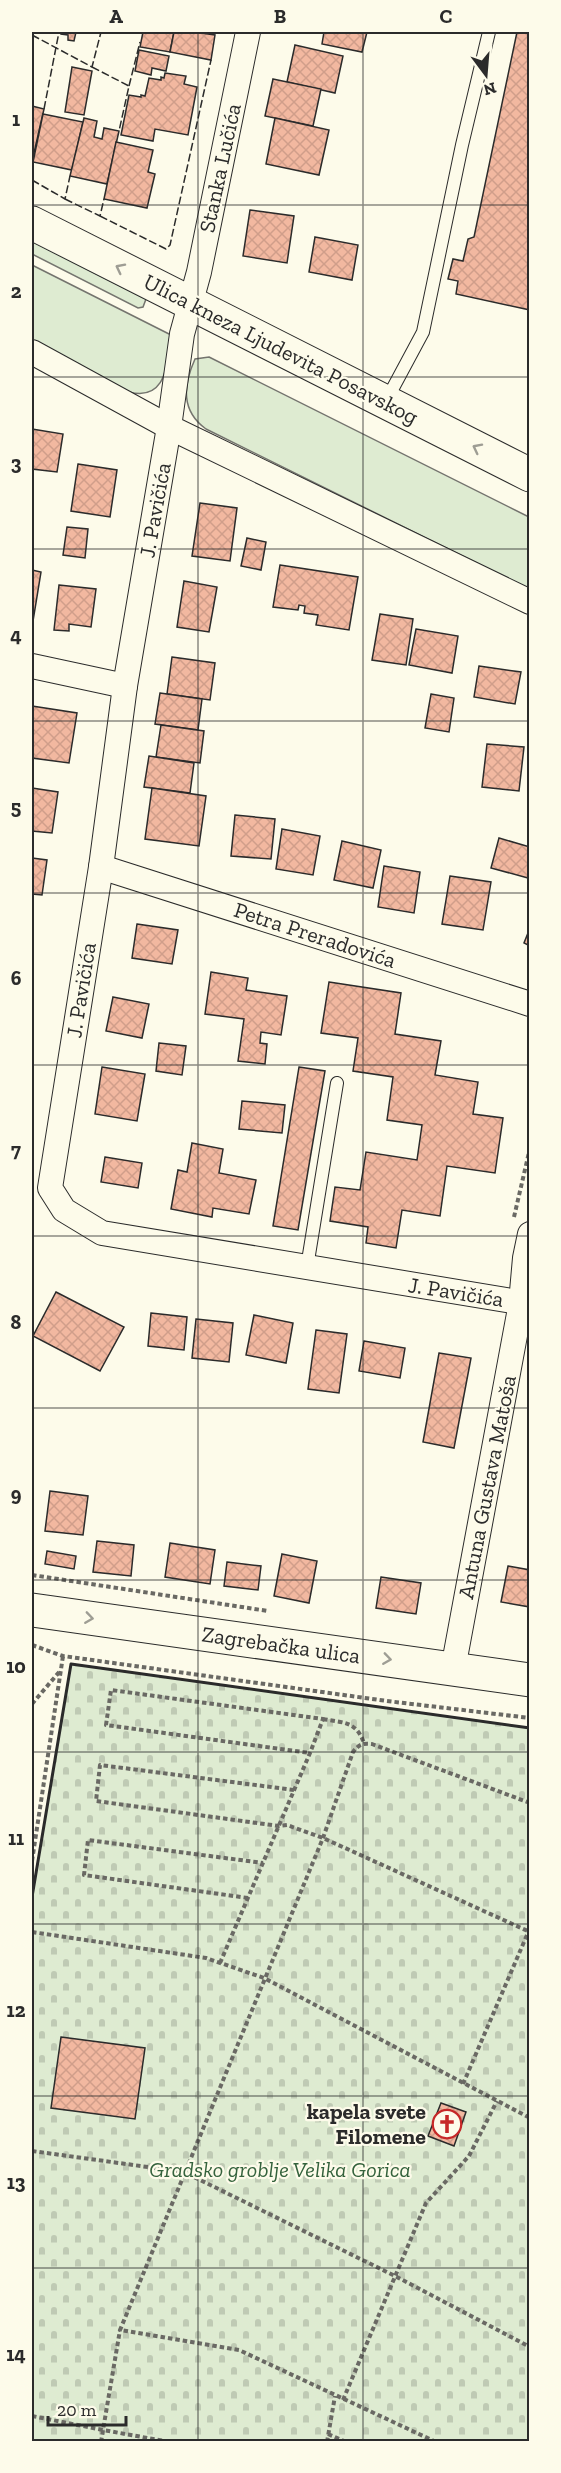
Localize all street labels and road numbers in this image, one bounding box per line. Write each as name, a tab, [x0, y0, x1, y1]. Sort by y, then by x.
street label: Stanka Lučića	[193, 101, 247, 235]
street label: Ulica kneza Ljudevita Posavskog	[139, 268, 423, 430]
street label: J. Pavičića	[133, 460, 177, 560]
street label: Petra Preradovića	[231, 896, 400, 974]
street label: J. Pavičića	[60, 940, 102, 1040]
street label: J. Pavičića	[406, 1271, 506, 1313]
street label: Antuna Gustava Matoša	[452, 1372, 522, 1601]
street label: Zagrebačka ulica	[200, 1621, 362, 1670]

